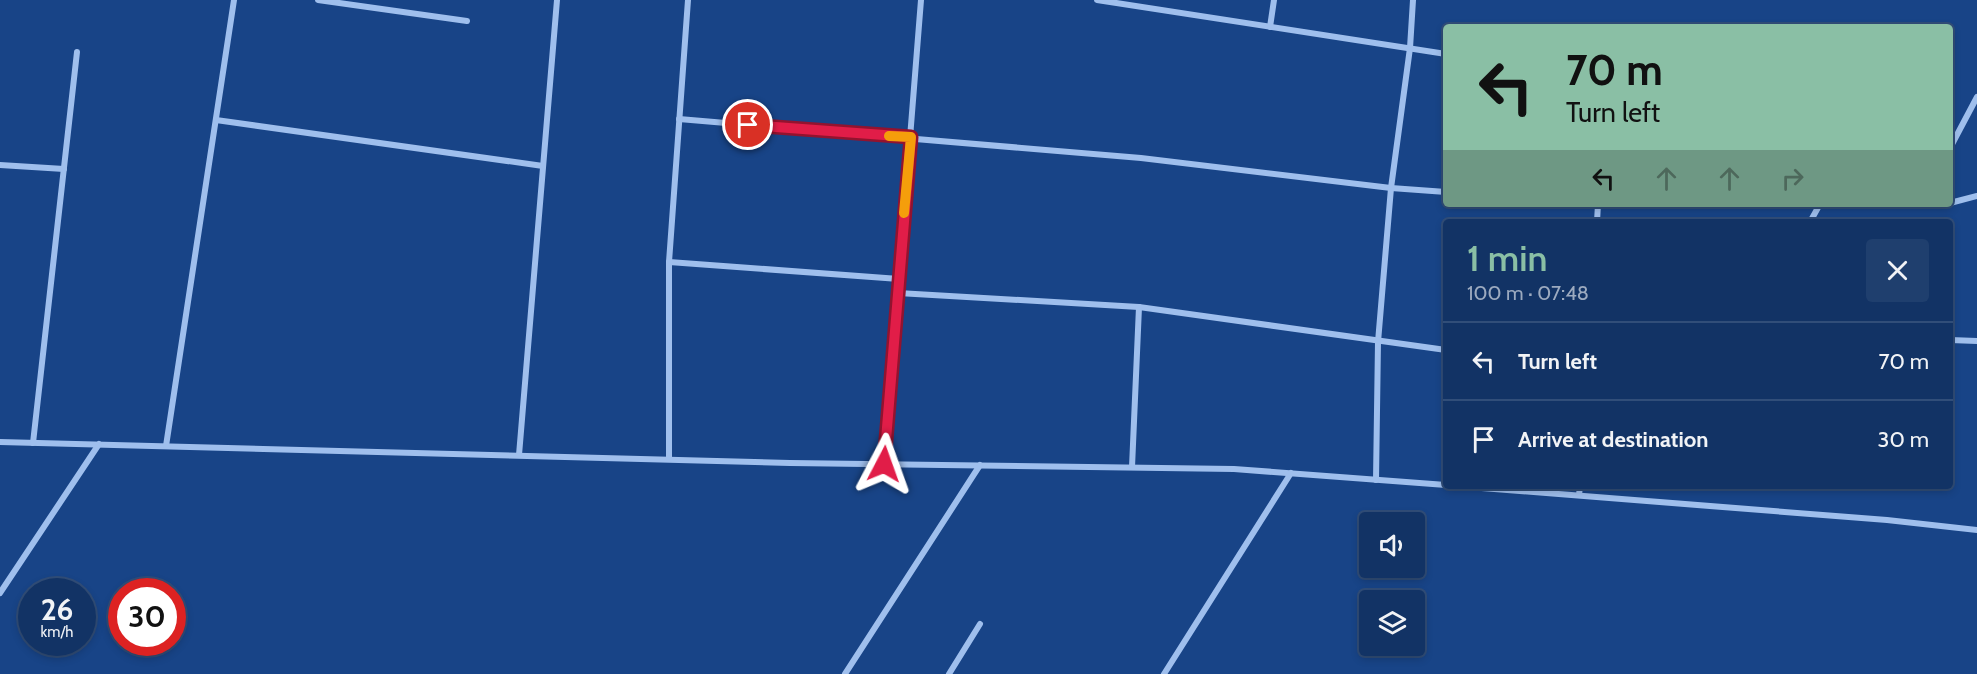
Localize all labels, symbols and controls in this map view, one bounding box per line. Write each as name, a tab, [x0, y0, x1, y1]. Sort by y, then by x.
text: 70 m	[1566, 44, 1663, 96]
icon: left	[1467, 48, 1545, 126]
text: Turn left	[1566, 96, 1660, 129]
pin	[722, 99, 773, 150]
icon: arrive	[731, 108, 764, 141]
icon: left	[1587, 162, 1620, 195]
icon: ahead	[1650, 162, 1683, 195]
icon: ahead	[1713, 162, 1746, 195]
icon: right	[1776, 162, 1809, 195]
text: 1 min	[1467, 236, 1547, 280]
button: close	[1866, 239, 1929, 302]
text: 100 m · 07:48	[1467, 281, 1589, 305]
icon: left	[1467, 345, 1500, 378]
text: Turn left	[1518, 348, 1597, 375]
text: 70 m	[1879, 348, 1929, 375]
icon: arrive	[1467, 423, 1500, 456]
text: Arrive at destination	[1518, 426, 1708, 453]
text: 30 m	[1877, 426, 1929, 453]
position arrow	[852, 432, 916, 496]
map controls	[1359, 512, 1425, 656]
button: sound	[1359, 512, 1425, 578]
speed limit sign: 30	[108, 578, 186, 656]
button: layers	[1359, 590, 1425, 656]
text: 26	[41, 591, 73, 628]
text: km/h	[41, 623, 73, 641]

